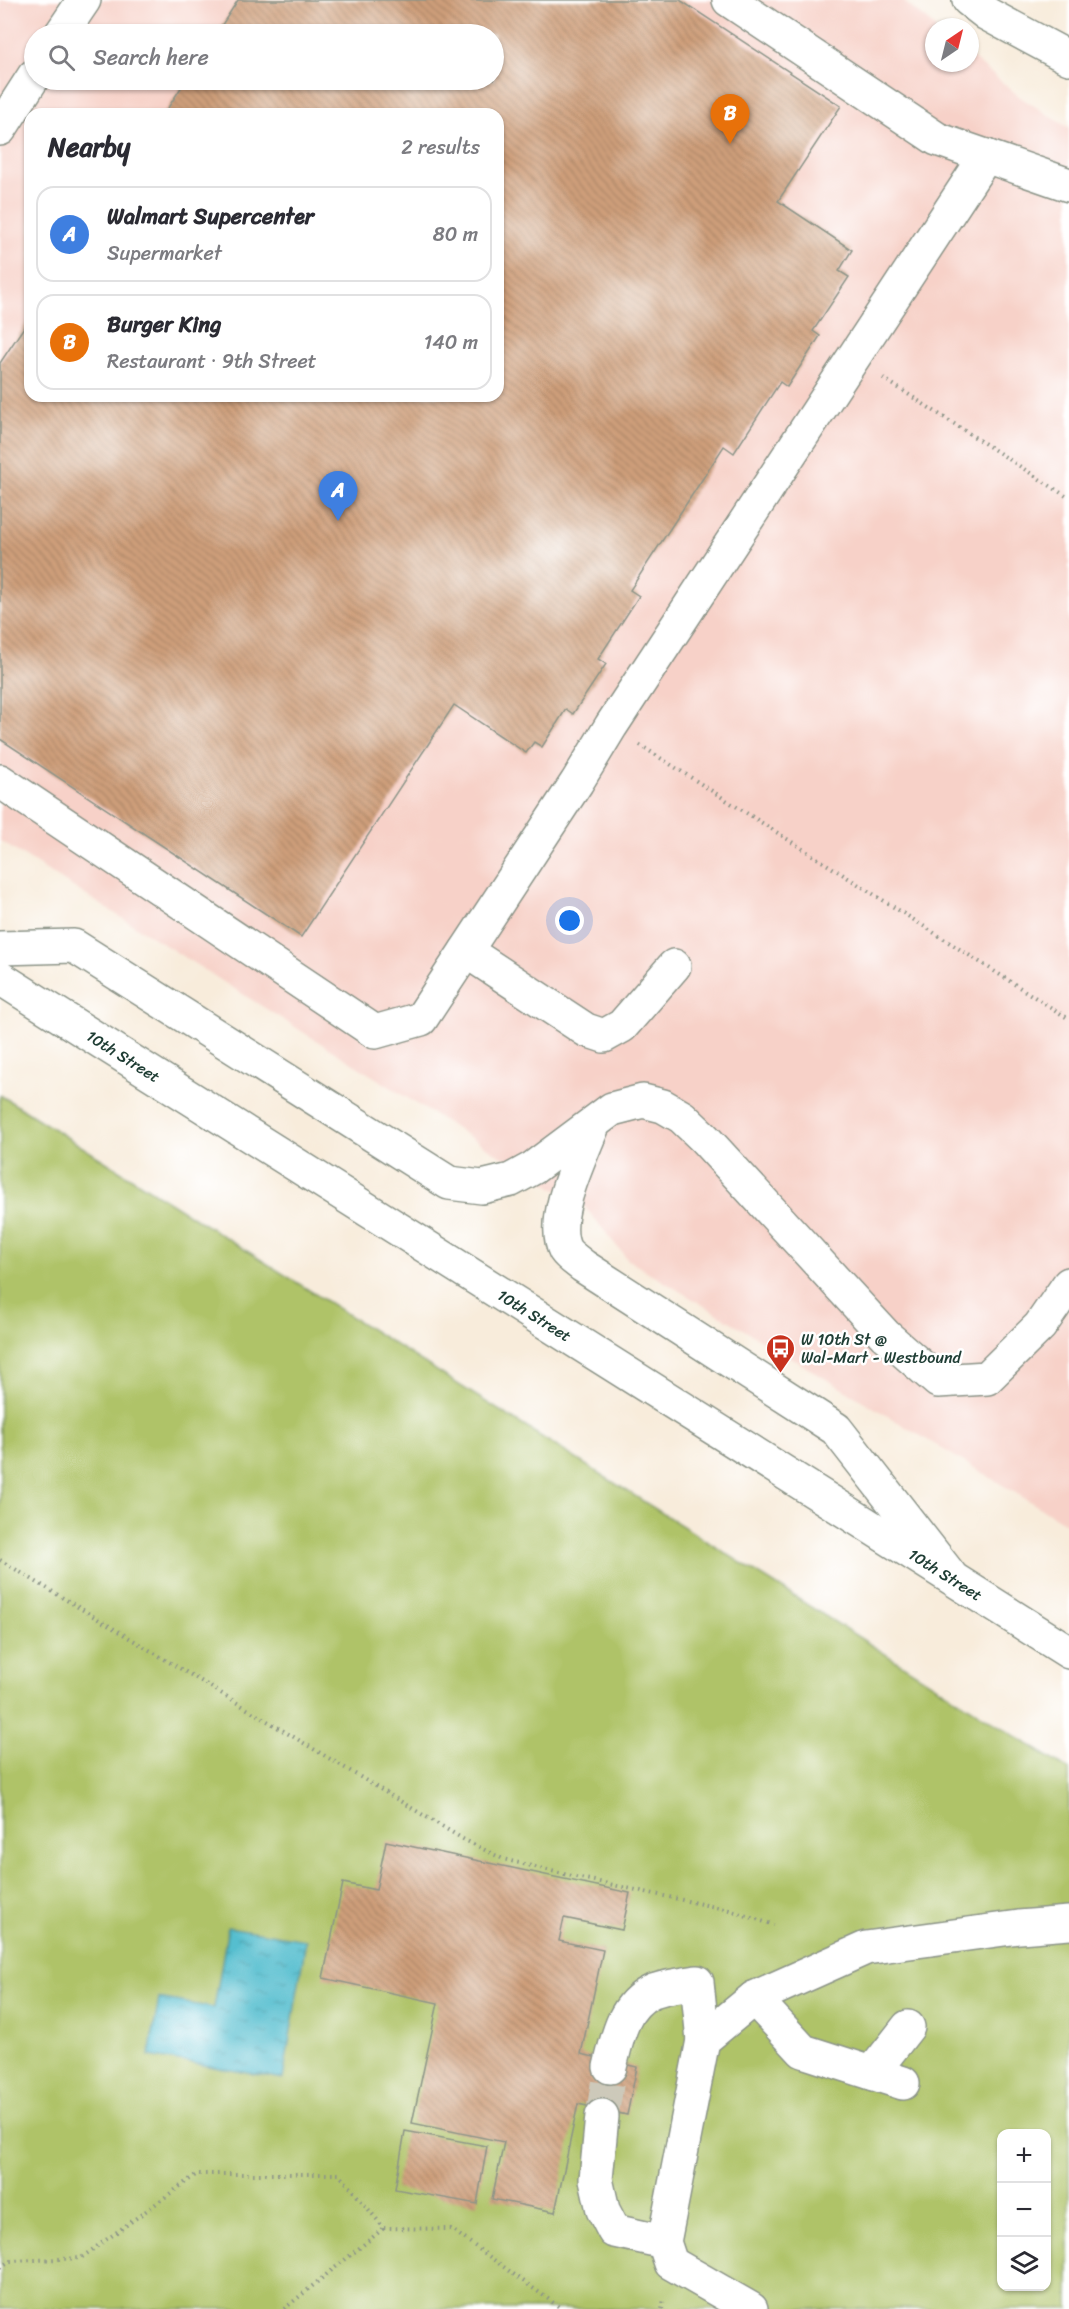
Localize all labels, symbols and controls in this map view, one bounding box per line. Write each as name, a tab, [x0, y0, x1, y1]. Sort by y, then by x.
north arrow	[925, 18, 979, 72]
search box	[24, 24, 504, 90]
text: Search here	[93, 38, 209, 77]
icon: search	[45, 41, 78, 74]
pin: B	[710, 94, 750, 144]
text: Nearby	[48, 124, 130, 170]
text: 2 results	[401, 130, 480, 165]
text: Walmart Supercenter	[107, 197, 314, 236]
text: A	[63, 217, 76, 252]
text: 80 m	[433, 217, 478, 252]
text: Supermarket	[107, 236, 222, 271]
text: Burger King	[107, 305, 221, 344]
text: B	[63, 325, 76, 360]
text: 140 m	[424, 325, 478, 360]
text: Restaurant · 9th Street	[107, 344, 316, 379]
pin: A	[318, 472, 358, 521]
your location	[555, 906, 584, 935]
street label: 10th Street	[81, 1021, 166, 1090]
street label: 10th Street	[492, 1281, 577, 1349]
place label: W 10th St @ Wal-Mart - Westbound	[801, 1325, 963, 1372]
bus stop icon: W 10th St @ Wal-Mart - Westbound	[764, 1332, 796, 1374]
street label: 10th Street	[903, 1540, 989, 1609]
map controls	[997, 2129, 1051, 2291]
button: +	[997, 2129, 1051, 2183]
button: −	[997, 2183, 1051, 2237]
button: layers	[997, 2237, 1051, 2291]

